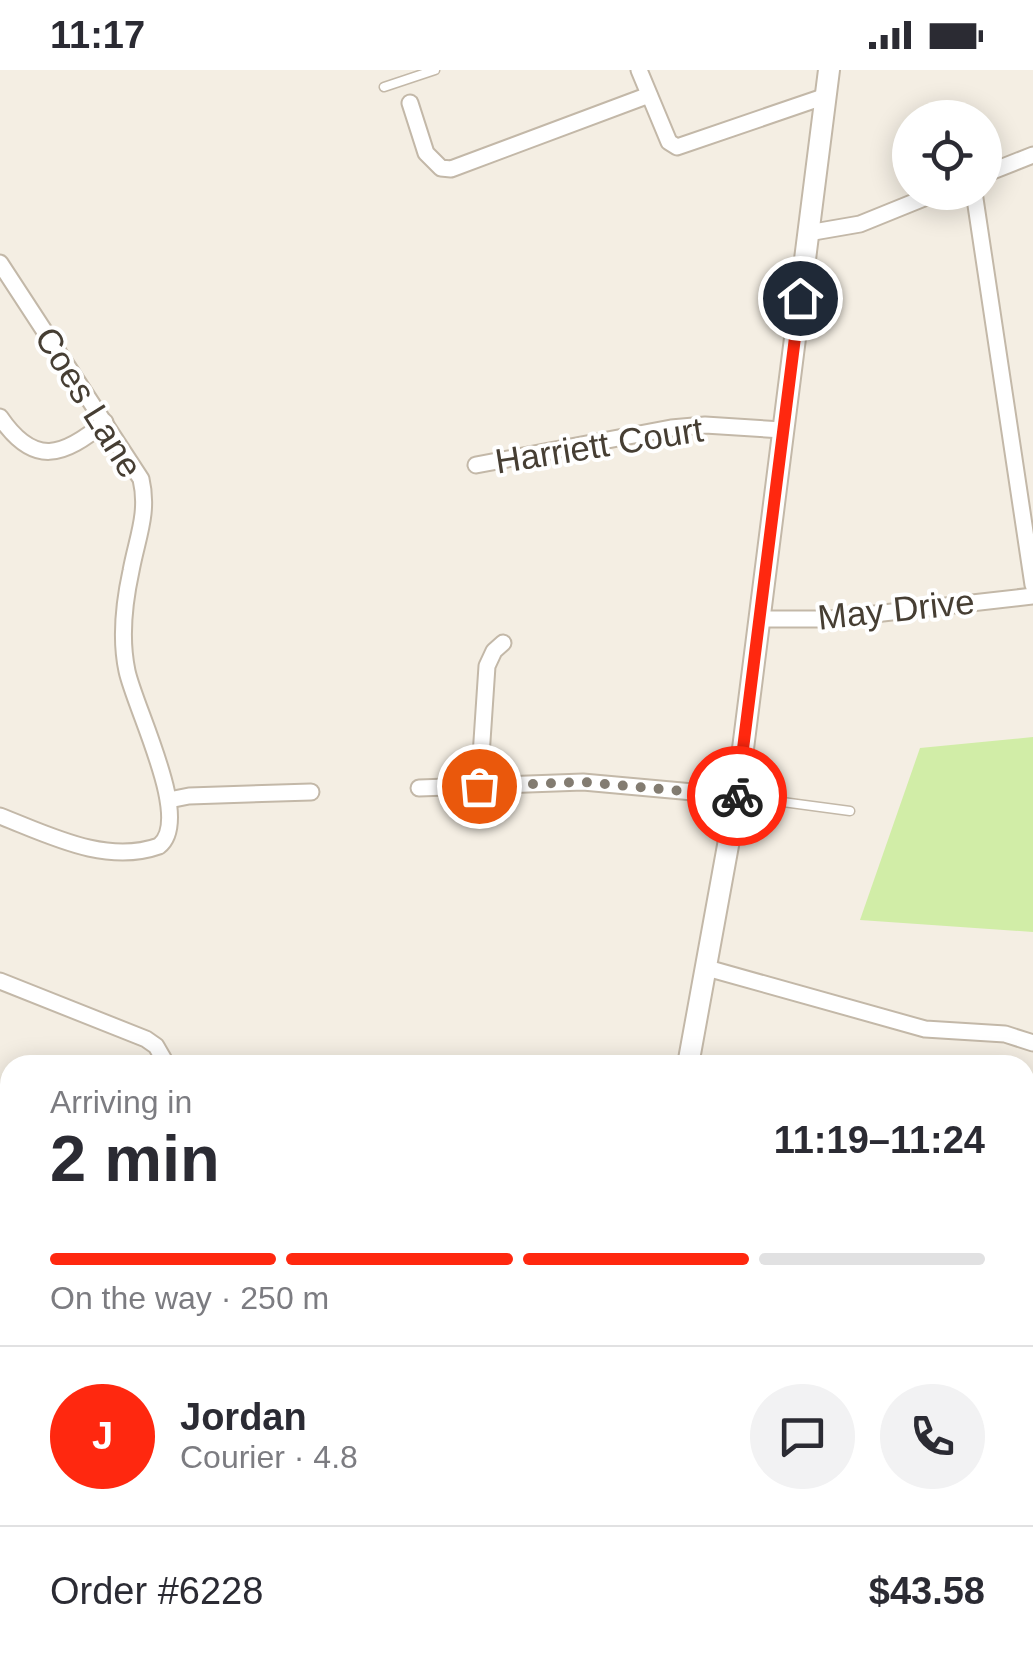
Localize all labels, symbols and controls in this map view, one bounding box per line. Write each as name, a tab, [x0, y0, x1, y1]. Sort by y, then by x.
text: 11:17	[50, 14, 145, 56]
map controls	[892, 100, 1002, 210]
button: locate	[892, 100, 1002, 210]
pin	[758, 256, 843, 341]
icon: home	[773, 271, 828, 326]
street label: Coes Lane	[28, 320, 150, 484]
street label: Harriett Court	[492, 409, 706, 481]
street label: May Drive	[816, 581, 976, 637]
pin	[437, 744, 522, 829]
courier	[687, 746, 787, 846]
icon: bag	[452, 759, 507, 814]
icon: bike	[710, 769, 765, 824]
text: Arriving in	[50, 1084, 192, 1120]
text: 11:19–11:24	[774, 1119, 985, 1161]
text: 2 min	[50, 1122, 220, 1195]
text: On the way · 250 m	[50, 1280, 329, 1316]
button: chat	[750, 1384, 855, 1489]
button: phone	[880, 1384, 985, 1489]
text: Jordan	[180, 1396, 307, 1438]
text: J	[92, 1415, 113, 1457]
text: Courier · 4.8	[180, 1439, 358, 1475]
text: Order #6228	[50, 1570, 263, 1612]
text: $43.58	[869, 1570, 985, 1612]

